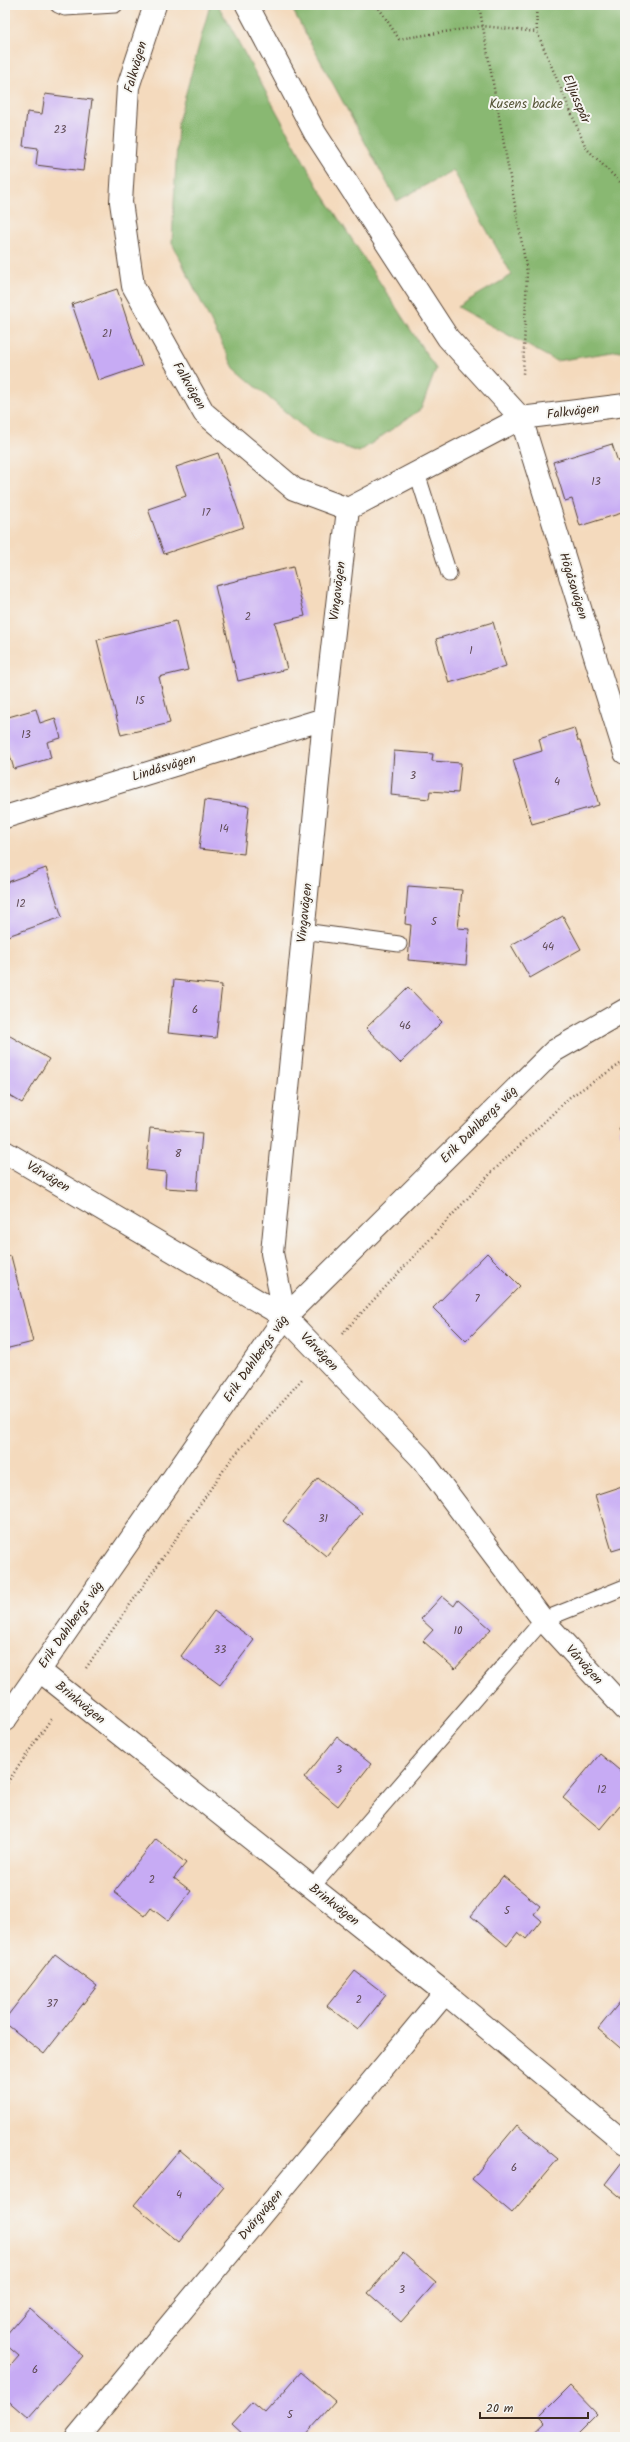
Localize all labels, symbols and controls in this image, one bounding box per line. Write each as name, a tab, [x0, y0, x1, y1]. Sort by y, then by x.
street label: Falkvägen	[119, 39, 153, 95]
street label: Elljusspår	[556, 71, 596, 127]
park label: Kusens backe	[489, 94, 563, 115]
house number: 23	[54, 121, 66, 139]
house number: 21	[102, 325, 112, 343]
street label: Falkvägen	[167, 358, 211, 414]
street label: Falkvägen	[546, 398, 601, 426]
house number: 13	[591, 473, 601, 491]
house number: 17	[202, 504, 211, 522]
street label: Högåsavägen	[553, 550, 593, 622]
street label: Vingavägen	[324, 560, 352, 622]
house number: 2	[245, 608, 251, 626]
house number: 1	[469, 642, 473, 660]
house number: 15	[135, 692, 146, 710]
house number: 13	[21, 726, 31, 744]
street label: Lindåsvägen	[129, 748, 199, 788]
house number: 3	[410, 767, 416, 785]
house number: 4	[554, 773, 560, 791]
house number: 14	[219, 820, 229, 838]
street label: Vingavägen	[291, 882, 319, 944]
house number: 12	[16, 895, 26, 913]
house number: 5	[431, 913, 438, 931]
house number: 44	[542, 938, 554, 956]
house number: 6	[192, 1001, 198, 1019]
house number: 46	[399, 1017, 411, 1035]
street label: Erik Dahlbergs väg	[435, 1081, 523, 1169]
house number: 8	[175, 1145, 182, 1163]
street label: Vårvägen	[22, 1156, 74, 1198]
house number: 7	[474, 1290, 480, 1308]
street label: Erik Dahlbergs väg	[218, 1311, 294, 1407]
street label: Vårvägen	[295, 1327, 343, 1377]
house number: 31	[318, 1510, 328, 1528]
street label: Erik Dahlbergs väg	[33, 1577, 109, 1673]
house number: 10	[454, 1622, 463, 1640]
street label: Vårvägen	[560, 1640, 608, 1690]
house number: 33	[214, 1641, 226, 1659]
street label: Brinkvägen	[50, 1676, 110, 1730]
house number: 3	[336, 1761, 342, 1779]
house number: 12	[597, 1781, 607, 1799]
house number: 2	[149, 1871, 155, 1889]
street label: Brinkvägen	[304, 1878, 364, 1932]
house number: 5	[504, 1902, 511, 1920]
house number: 2	[356, 1991, 362, 2009]
house number: 37	[46, 1995, 59, 2013]
house number: 6	[511, 2159, 517, 2177]
street label: Dvärgvägen	[233, 2185, 289, 2245]
house number: 4	[176, 2186, 182, 2204]
house number: 3	[399, 2281, 405, 2299]
house number: 6	[32, 2361, 38, 2379]
scale bar	[480, 2394, 588, 2420]
text: 20 m	[486, 2399, 514, 2418]
house number: 5	[287, 2406, 294, 2424]

